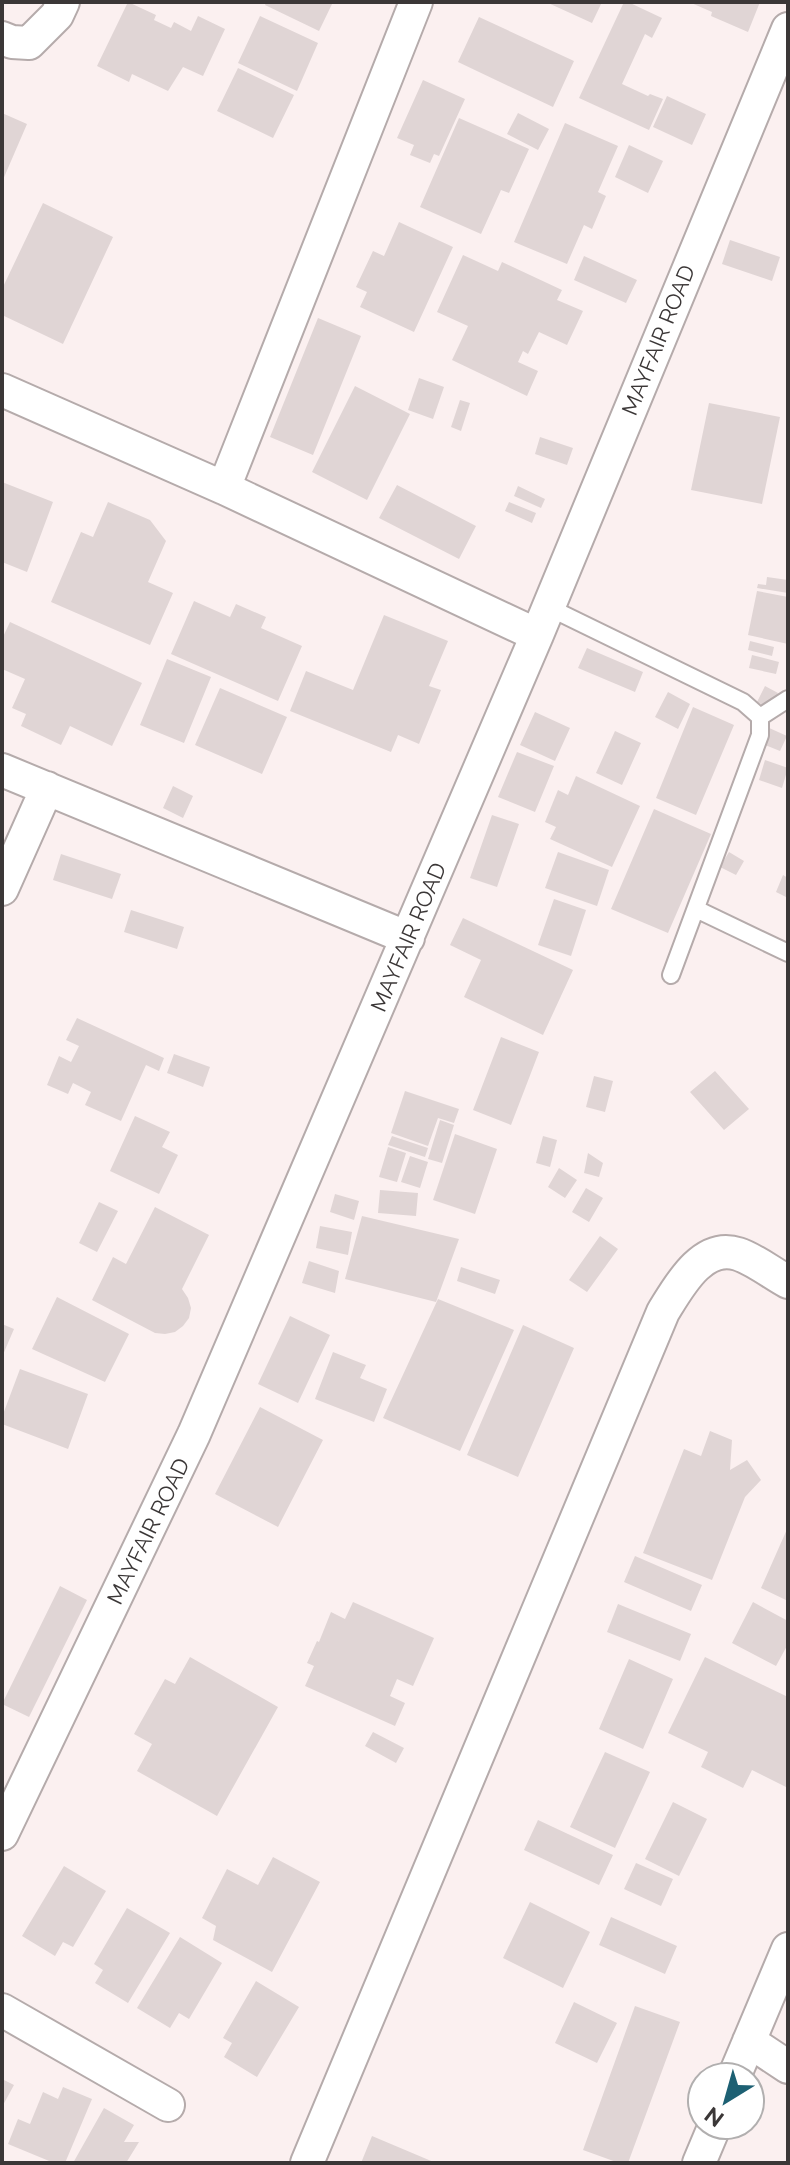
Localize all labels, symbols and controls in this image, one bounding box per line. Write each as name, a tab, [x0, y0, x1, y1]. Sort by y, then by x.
street label: MAYFAIR ROAD	[616, 261, 700, 419]
street label: MAYFAIR ROAD	[365, 858, 451, 1016]
street label: MAYFAIR ROAD	[101, 1454, 195, 1608]
north arrow	[686, 2061, 766, 2141]
text: N	[699, 2102, 728, 2132]

